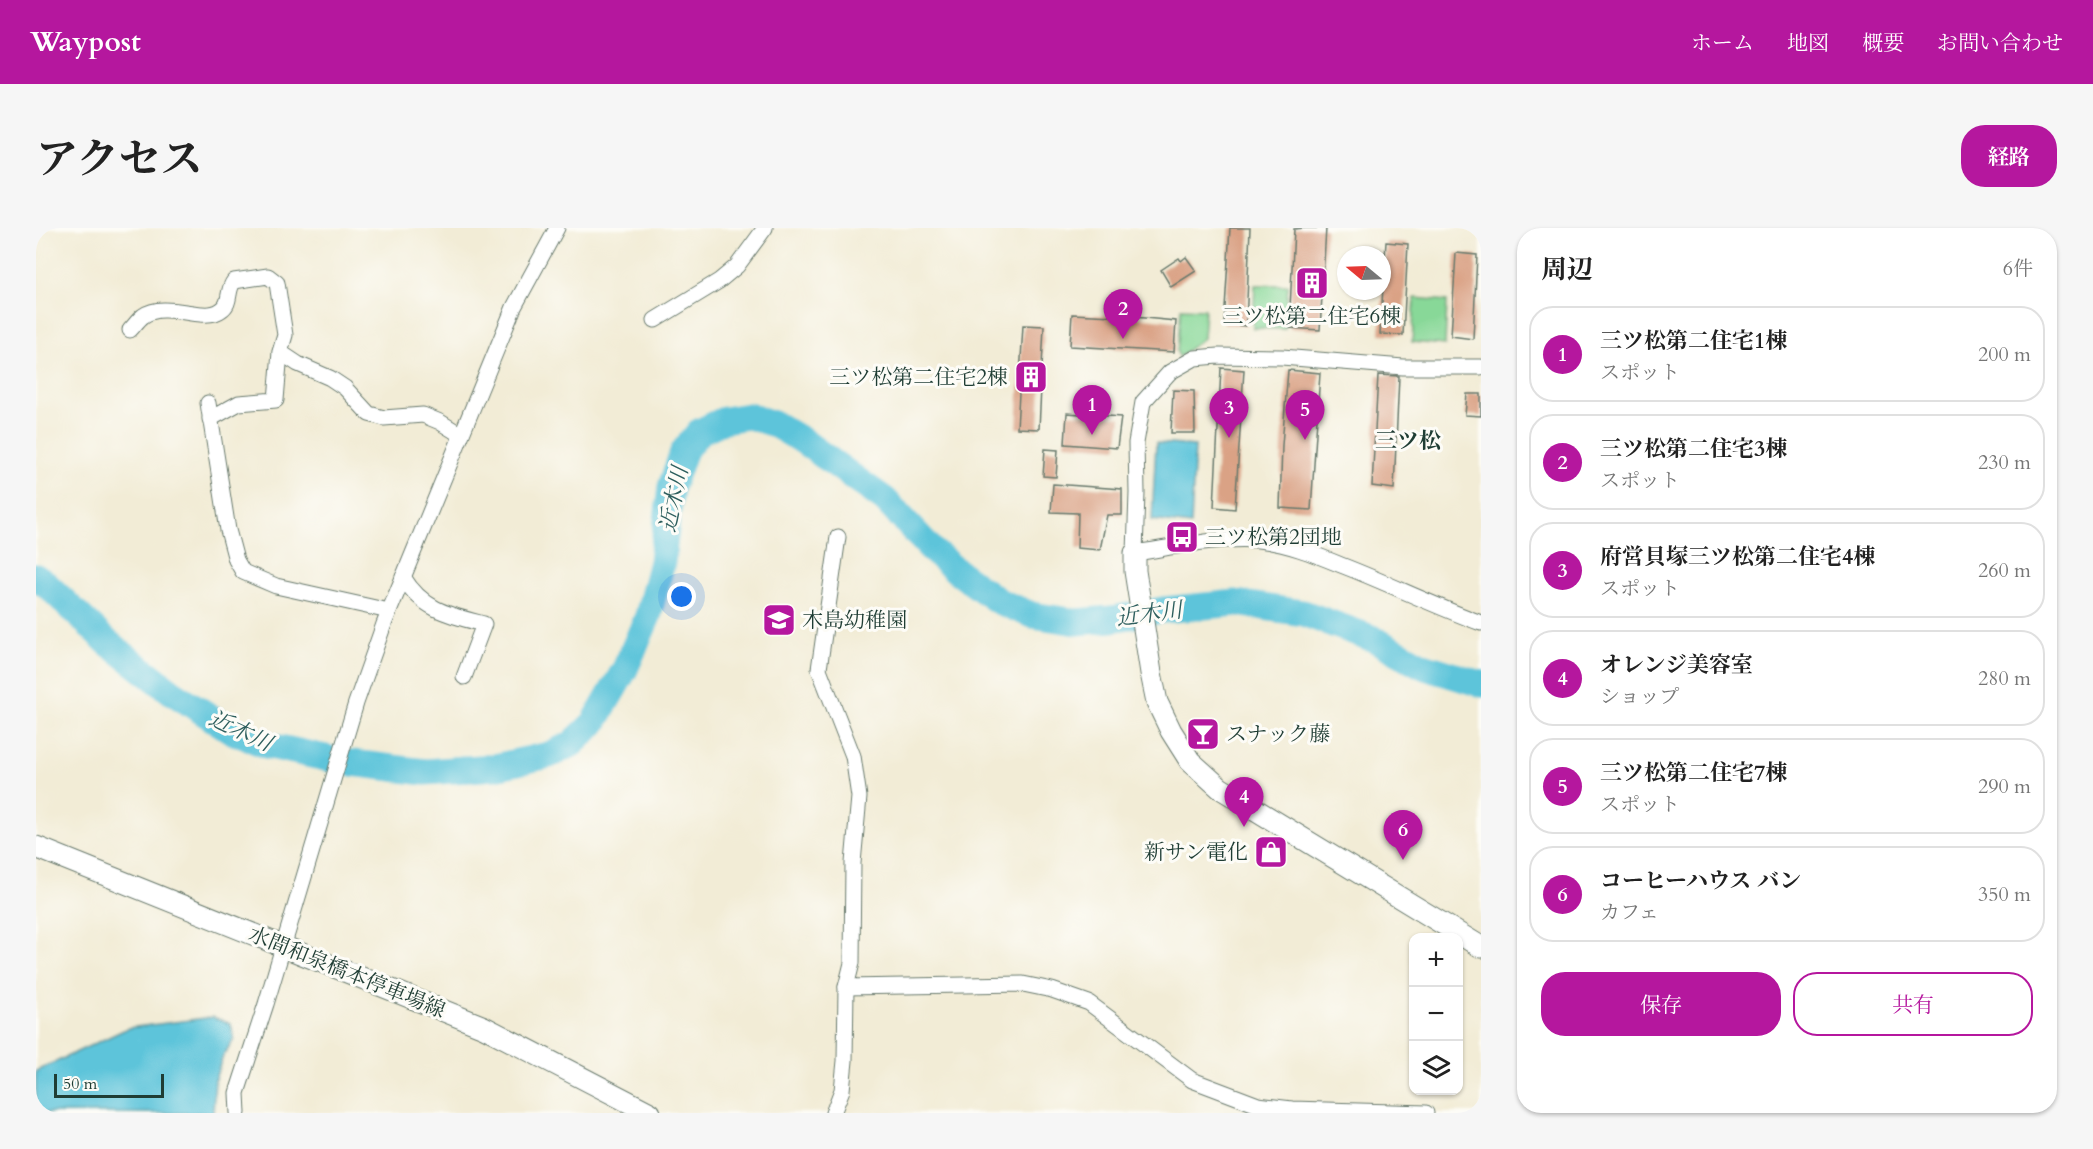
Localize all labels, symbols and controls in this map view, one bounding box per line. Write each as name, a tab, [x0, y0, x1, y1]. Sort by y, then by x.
text: Waypost	[30, 23, 141, 61]
text: ホーム	[1691, 29, 1754, 58]
text: 地図	[1787, 29, 1829, 58]
text: 概要	[1862, 29, 1904, 58]
text: お問い合わせ	[1937, 29, 2063, 58]
button: 経路	[1961, 125, 2057, 187]
text: アクセス	[36, 131, 203, 188]
north arrow	[1337, 246, 1391, 300]
text: 周辺	[1541, 252, 1593, 287]
text: 6件	[2003, 255, 2033, 282]
building icon: 三ツ松第二住宅6棟	[1294, 265, 1330, 301]
pin: 2	[1104, 290, 1142, 339]
place label: 三ツ松第二住宅6棟	[1223, 302, 1401, 331]
text: 三ツ松第二住宅1棟	[1600, 326, 1787, 356]
text: 1	[1557, 341, 1568, 368]
text: 200 m	[1978, 341, 2031, 368]
building icon: 三ツ松第二住宅2棟	[1013, 359, 1049, 395]
text: スポット	[1600, 359, 1680, 386]
place label: 三ツ松第二住宅2棟	[829, 363, 1008, 392]
pin: 1	[1072, 386, 1112, 435]
pin: 3	[1210, 388, 1248, 438]
pin: 5	[1286, 390, 1324, 440]
district label: 三ツ松	[1375, 426, 1441, 456]
text: 三ツ松第二住宅3棟	[1600, 434, 1787, 464]
text: 2	[1557, 449, 1568, 476]
text: 230 m	[1978, 449, 2031, 476]
water label: 近木川	[652, 462, 696, 535]
text: スポット	[1600, 467, 1680, 494]
bus stop icon: 三ツ松第2団地	[1164, 519, 1200, 555]
place label: 三ツ松第2団地	[1205, 523, 1342, 552]
text: 府営貝塚三ツ松第二住宅4棟	[1600, 542, 1875, 572]
text: 3	[1557, 557, 1568, 584]
text: 260 m	[1978, 557, 2031, 584]
text: スポット	[1600, 575, 1680, 602]
your location	[667, 582, 696, 611]
water label: 近木川	[1115, 595, 1186, 633]
school or university icon: 木島幼稚園	[761, 602, 797, 638]
place label: 木島幼稚園	[802, 606, 907, 635]
text: オレンジ美容室	[1600, 650, 1753, 680]
text: 4	[1557, 665, 1568, 692]
text: 280 m	[1978, 665, 2031, 692]
text: ショップ	[1600, 683, 1680, 710]
water label: 近木川	[204, 703, 279, 759]
bar icon: スナック藤	[1185, 716, 1221, 752]
place label: スナック藤	[1226, 720, 1330, 749]
text: 三ツ松第二住宅7棟	[1600, 758, 1787, 788]
text: 5	[1557, 773, 1568, 800]
text: 290 m	[1978, 773, 2031, 800]
pin: 4	[1224, 778, 1264, 827]
text: スポット	[1600, 791, 1680, 818]
pin: 6	[1384, 810, 1422, 860]
shop icon: 新サン電化	[1253, 834, 1289, 870]
place label: 新サン電化	[1144, 838, 1248, 867]
text: コーヒーハウス バン	[1600, 866, 1801, 896]
text: 6	[1557, 881, 1568, 908]
text: 350 m	[1978, 881, 2031, 908]
text: カフェ	[1600, 899, 1659, 926]
street label: 水間和泉橋本停車場線	[244, 920, 450, 1025]
map controls	[1409, 933, 1463, 1095]
button: +	[1409, 933, 1463, 987]
button: 保存	[1541, 972, 1781, 1036]
button: 共有	[1793, 972, 2033, 1036]
button: −	[1409, 987, 1463, 1041]
button: layers	[1409, 1041, 1463, 1095]
scale bar	[54, 1071, 164, 1098]
text: 50 m	[63, 1073, 97, 1095]

